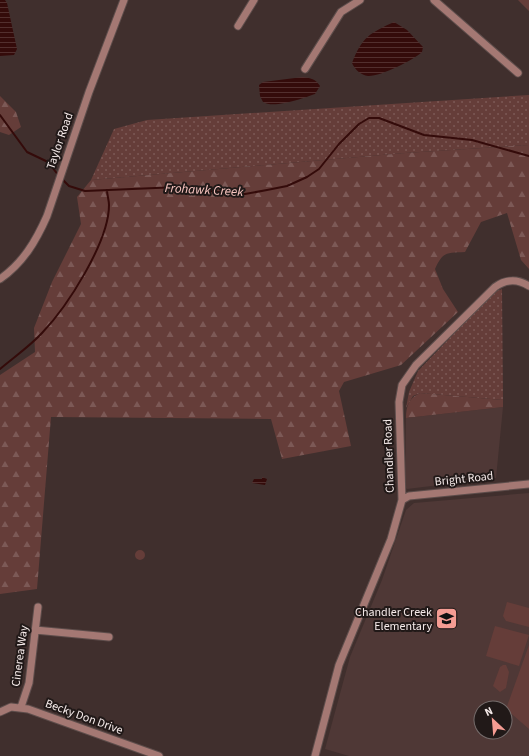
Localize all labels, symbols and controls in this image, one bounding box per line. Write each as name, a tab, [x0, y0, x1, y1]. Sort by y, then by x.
street label: Taylor Road	[42, 110, 78, 172]
water label: Frohawk Creek	[164, 179, 245, 201]
street label: Chandler Road	[379, 419, 399, 493]
street label: Bright Road	[434, 467, 494, 491]
place label: Chandler Creek Elementary	[355, 604, 432, 635]
school or university icon: Chandler Creek Elementary	[434, 606, 460, 632]
street label: Cinerea Way	[7, 624, 33, 688]
street label: Becky Don Drive	[43, 695, 125, 739]
north arrow	[473, 700, 513, 740]
text: N	[482, 703, 495, 720]

